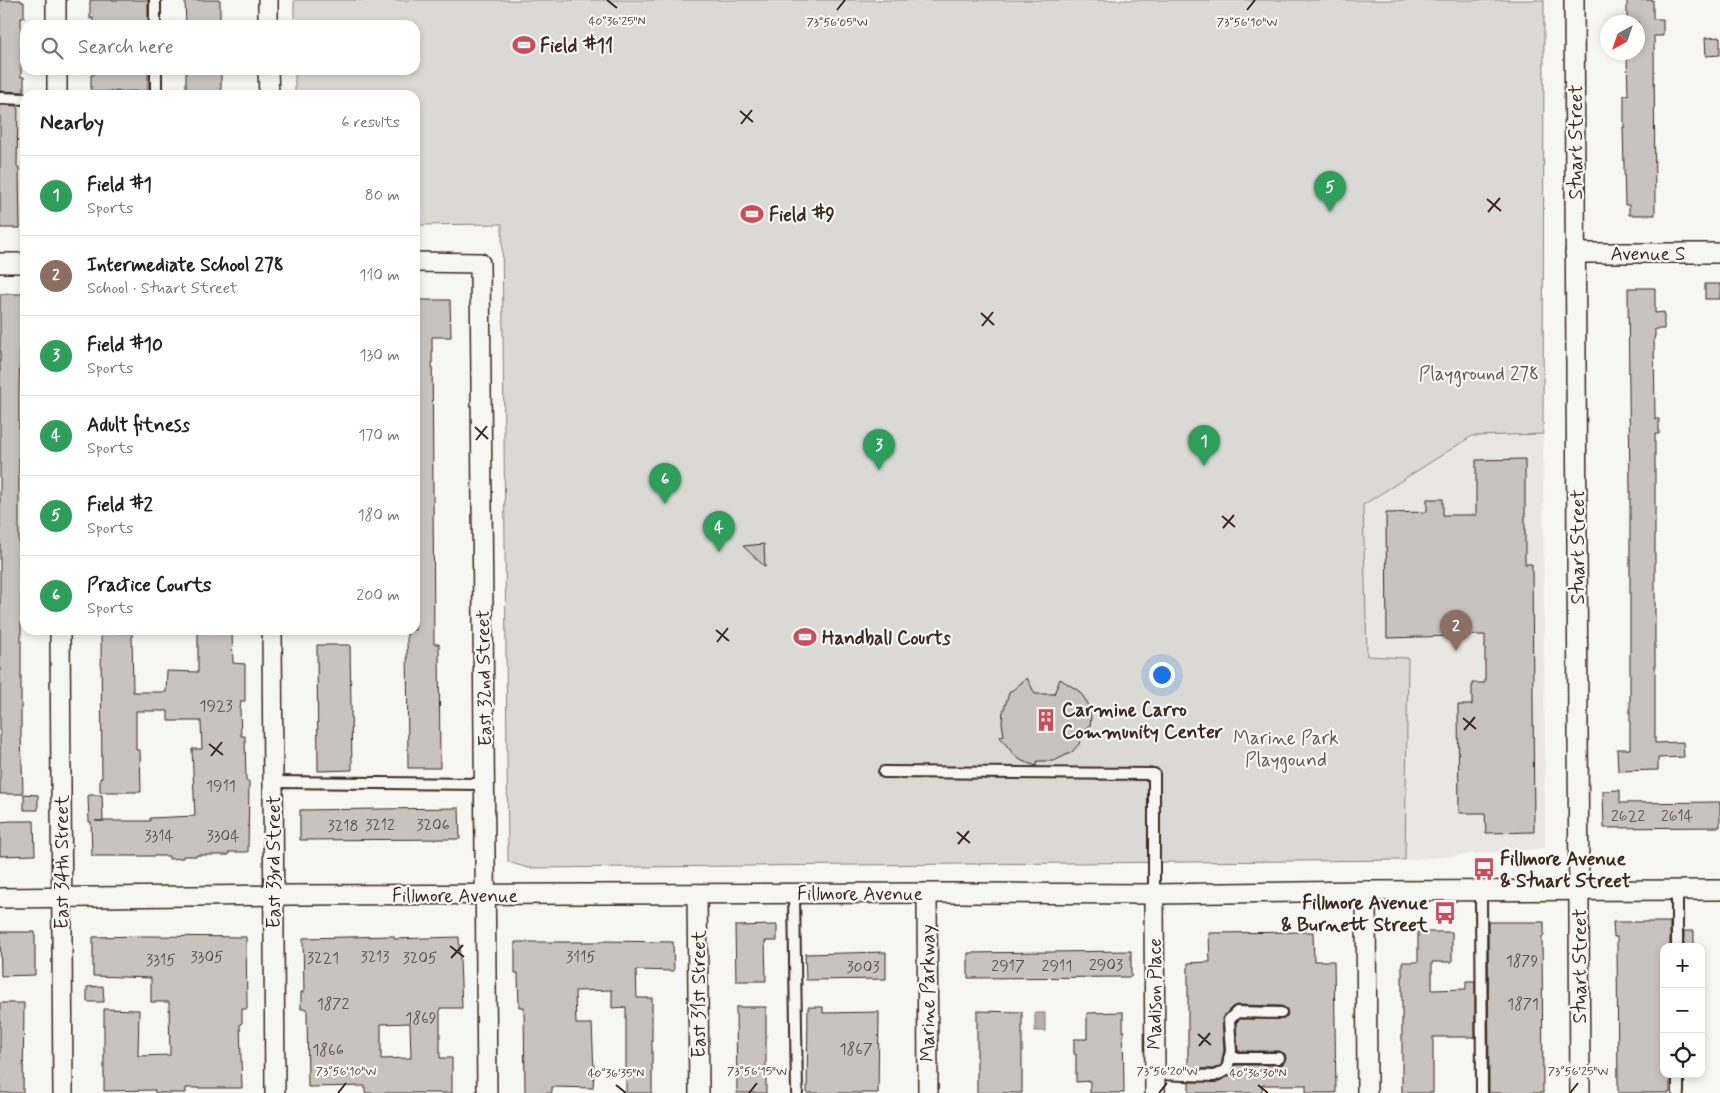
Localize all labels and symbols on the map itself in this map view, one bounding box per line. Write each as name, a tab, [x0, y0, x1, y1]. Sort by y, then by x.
text: 40°36'25"N	[588, 14, 646, 30]
text: 73°56'05"W	[806, 15, 868, 31]
text: 73°56'10"W	[1217, 15, 1277, 31]
north arrow	[1600, 15, 1645, 60]
sports icon: Field #11	[511, 32, 537, 58]
place label: Field #11	[540, 33, 613, 59]
street label: Stuart Street	[1564, 85, 1589, 199]
pin: 5	[1314, 171, 1346, 212]
sports icon: Field #9	[739, 201, 765, 227]
place label: Field #9	[769, 202, 836, 228]
street label: Avenue S	[1610, 242, 1686, 267]
park label: Playground 278	[1419, 362, 1539, 388]
pin: 1	[1188, 425, 1220, 466]
pin: 3	[863, 429, 895, 470]
pin: 6	[649, 463, 681, 504]
street label: Stuart Street	[1566, 490, 1591, 604]
pin: 4	[703, 511, 735, 552]
street label: East 32nd Street	[471, 609, 498, 747]
pin: 2	[1440, 610, 1472, 651]
sports icon: Handball Courts	[792, 624, 818, 650]
place label: Handball Courts	[822, 626, 951, 651]
your location	[1149, 662, 1175, 688]
house number: 1923	[199, 696, 233, 717]
place label: Carmine Carro Community Center	[1062, 698, 1223, 745]
building icon: Carmine Carro Community Center	[1033, 707, 1059, 733]
park label: Marine Park Playgound	[1233, 726, 1339, 774]
house number: 1911	[206, 776, 236, 797]
street label: East 34th Street	[50, 795, 75, 929]
street label: East 33rd Street	[262, 795, 287, 928]
house number: 2622	[1611, 806, 1645, 827]
house number: 2614	[1661, 806, 1693, 827]
house number: 3212	[365, 815, 395, 836]
house number: 3206	[416, 815, 450, 836]
house number: 3218	[328, 816, 358, 837]
house number: 3314	[144, 826, 174, 847]
house number: 3304	[207, 826, 239, 847]
place label: Fillmore Avenue & Stuart Street	[1500, 847, 1631, 894]
bus stop icon: Fillmore Avenue & Stuart Street	[1471, 856, 1497, 882]
street label: Fillmore Avenue	[797, 882, 923, 907]
street label: Fillmore Avenue	[392, 884, 518, 909]
place label: Fillmore Avenue & Burnett Street	[1281, 891, 1429, 938]
bus stop icon: Fillmore Avenue & Burnett Street	[1432, 900, 1458, 926]
street label: Stuart Street	[1568, 909, 1593, 1023]
street label: Marine Parkway	[916, 924, 941, 1062]
street label: East 31st Street	[687, 930, 712, 1058]
street label: Madison Place	[1143, 938, 1168, 1050]
house number: 3305	[190, 947, 224, 968]
house number: 3213	[360, 947, 390, 968]
house number: 3115	[566, 947, 596, 968]
house number: 3221	[307, 948, 339, 969]
house number: 3205	[403, 948, 437, 969]
house number: 3315	[146, 950, 176, 971]
house number: 1879	[1506, 951, 1538, 972]
house number: 2903	[1089, 955, 1123, 976]
house number: 2917	[991, 956, 1025, 977]
house number: 2911	[1042, 956, 1072, 977]
house number: 3003	[846, 957, 880, 978]
house number: 1872	[317, 994, 349, 1015]
house number: 1871	[1507, 994, 1539, 1015]
house number: 1869	[405, 1008, 437, 1029]
house number: 1867	[839, 1039, 873, 1060]
house number: 1866	[312, 1040, 344, 1061]
text: 73°56'10"W	[316, 1064, 376, 1080]
text: 73°56'15"W	[727, 1064, 787, 1080]
text: 73°56'20"W	[1137, 1064, 1198, 1080]
text: 73°56'25"W	[1548, 1064, 1608, 1080]
text: 40°36'35"N	[588, 1066, 644, 1082]
text: 40°36'30"N	[1229, 1066, 1287, 1082]

